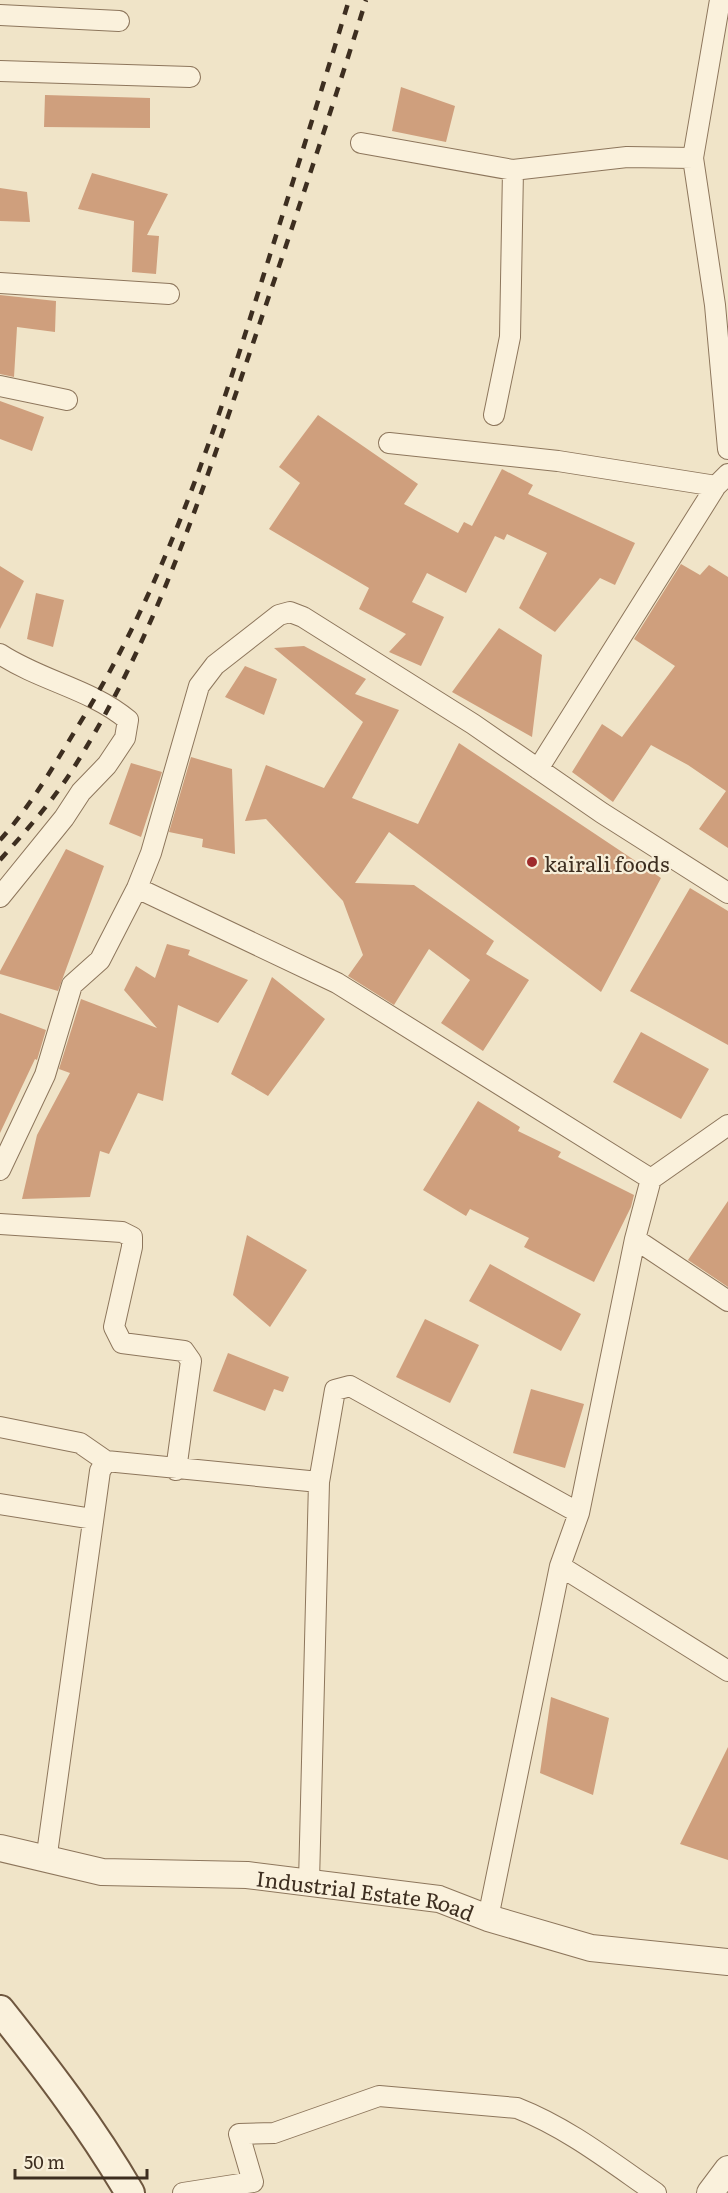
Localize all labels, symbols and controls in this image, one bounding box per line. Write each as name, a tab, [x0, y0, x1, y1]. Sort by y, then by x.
place label: kairali foods	[544, 847, 669, 878]
marker: kairali foods	[525, 855, 539, 869]
street label: Industrial Estate Road	[255, 1861, 480, 1927]
scale bar	[15, 2142, 147, 2180]
text: 50 m	[24, 2148, 65, 2175]

